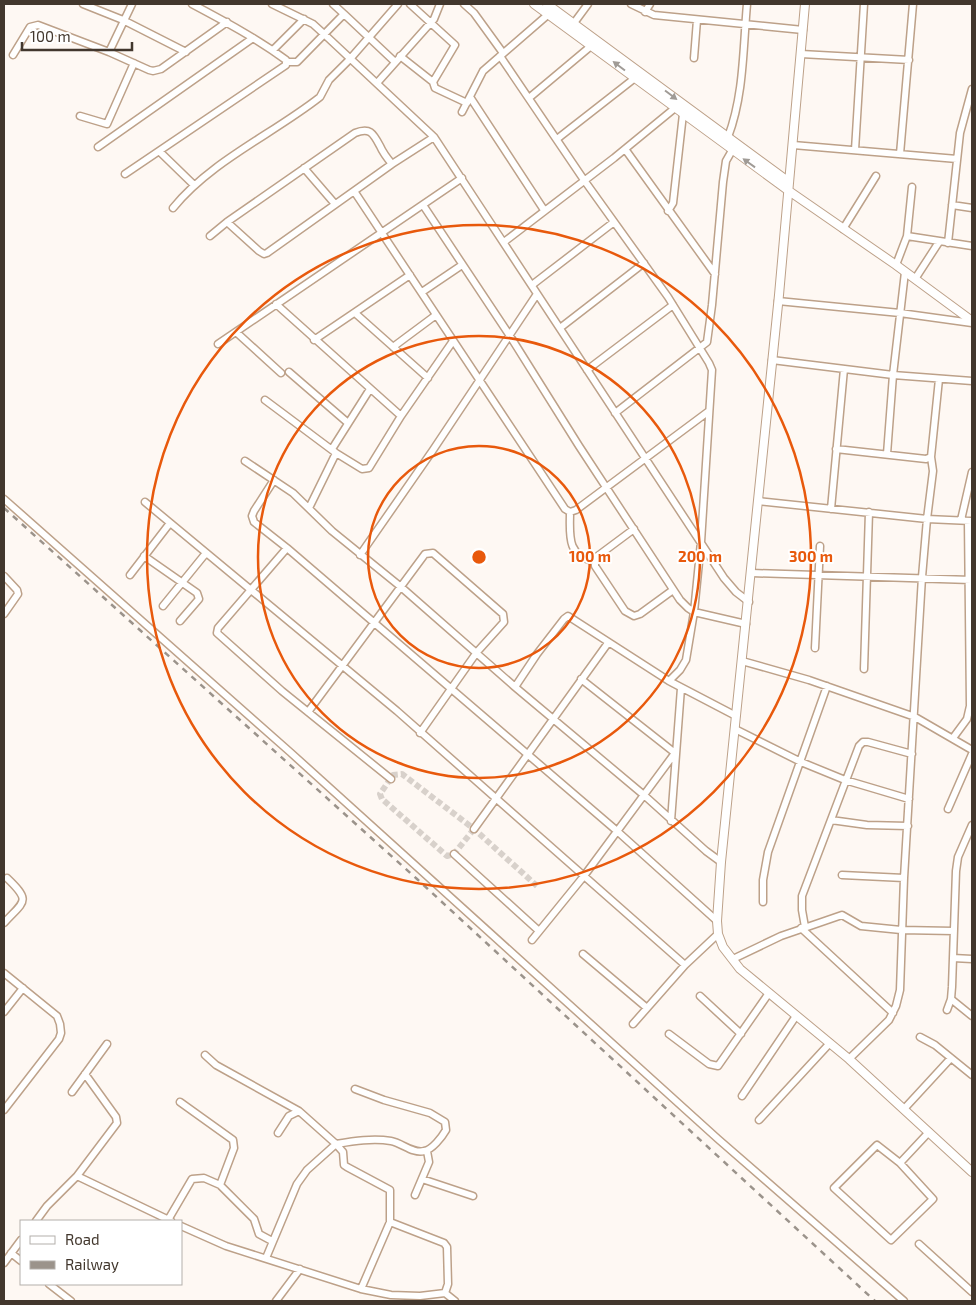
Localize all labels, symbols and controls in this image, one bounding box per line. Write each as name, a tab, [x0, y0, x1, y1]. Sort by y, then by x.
scale bar	[22, 20, 132, 52]
text: 100 m	[30, 27, 71, 45]
one-way arrow	[612, 61, 626, 71]
one-way arrow	[664, 90, 678, 100]
one-way arrow	[743, 157, 756, 168]
text: 100 m	[569, 547, 611, 565]
text: 200 m	[678, 547, 722, 565]
text: 300 m	[789, 547, 833, 565]
centre of rings	[470, 548, 488, 566]
legend	[20, 1220, 182, 1285]
text: Road	[65, 1230, 100, 1248]
text: Railway	[65, 1255, 119, 1273]

